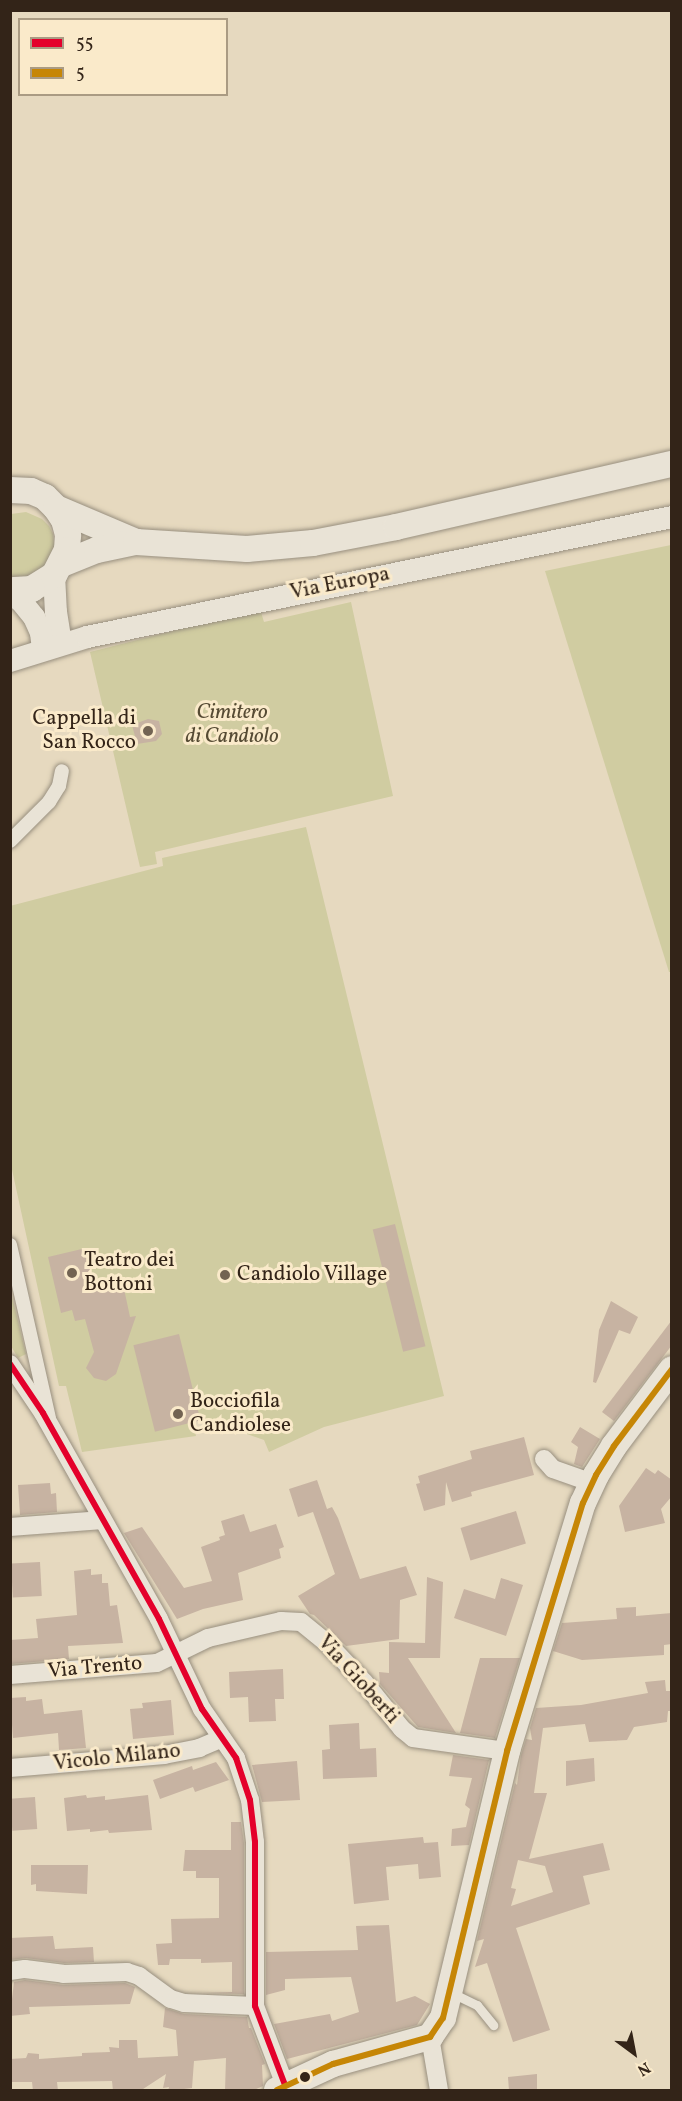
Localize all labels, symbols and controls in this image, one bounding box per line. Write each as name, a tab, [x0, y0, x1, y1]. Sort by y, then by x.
legend	[18, 18, 228, 96]
text: 55	[76, 31, 93, 56]
text: 5	[76, 61, 85, 86]
street label: Via Europa	[288, 562, 392, 606]
park label: Cimitero di Candiolo	[186, 700, 278, 750]
place label: Cappella di San Rocco	[32, 706, 136, 756]
marker: Cappella di San Rocco	[141, 724, 155, 738]
place label: Teatro dei Bottoni	[84, 1248, 175, 1298]
place label: Candiolo Village	[237, 1262, 388, 1288]
marker: Teatro dei Bottoni	[65, 1266, 79, 1280]
marker: Candiolo Village	[218, 1268, 232, 1282]
place label: Bocciofila Candiolese	[190, 1389, 291, 1439]
marker: Bocciofila Candiolese	[171, 1407, 185, 1421]
street label: Via Gioberti	[312, 1630, 404, 1730]
street label: Via Trento	[46, 1651, 144, 1685]
street label: Vicolo Milano	[52, 1739, 182, 1777]
north arrow	[604, 2023, 664, 2083]
text: N	[633, 2056, 654, 2081]
unlabelled marker	[299, 2071, 311, 2083]

